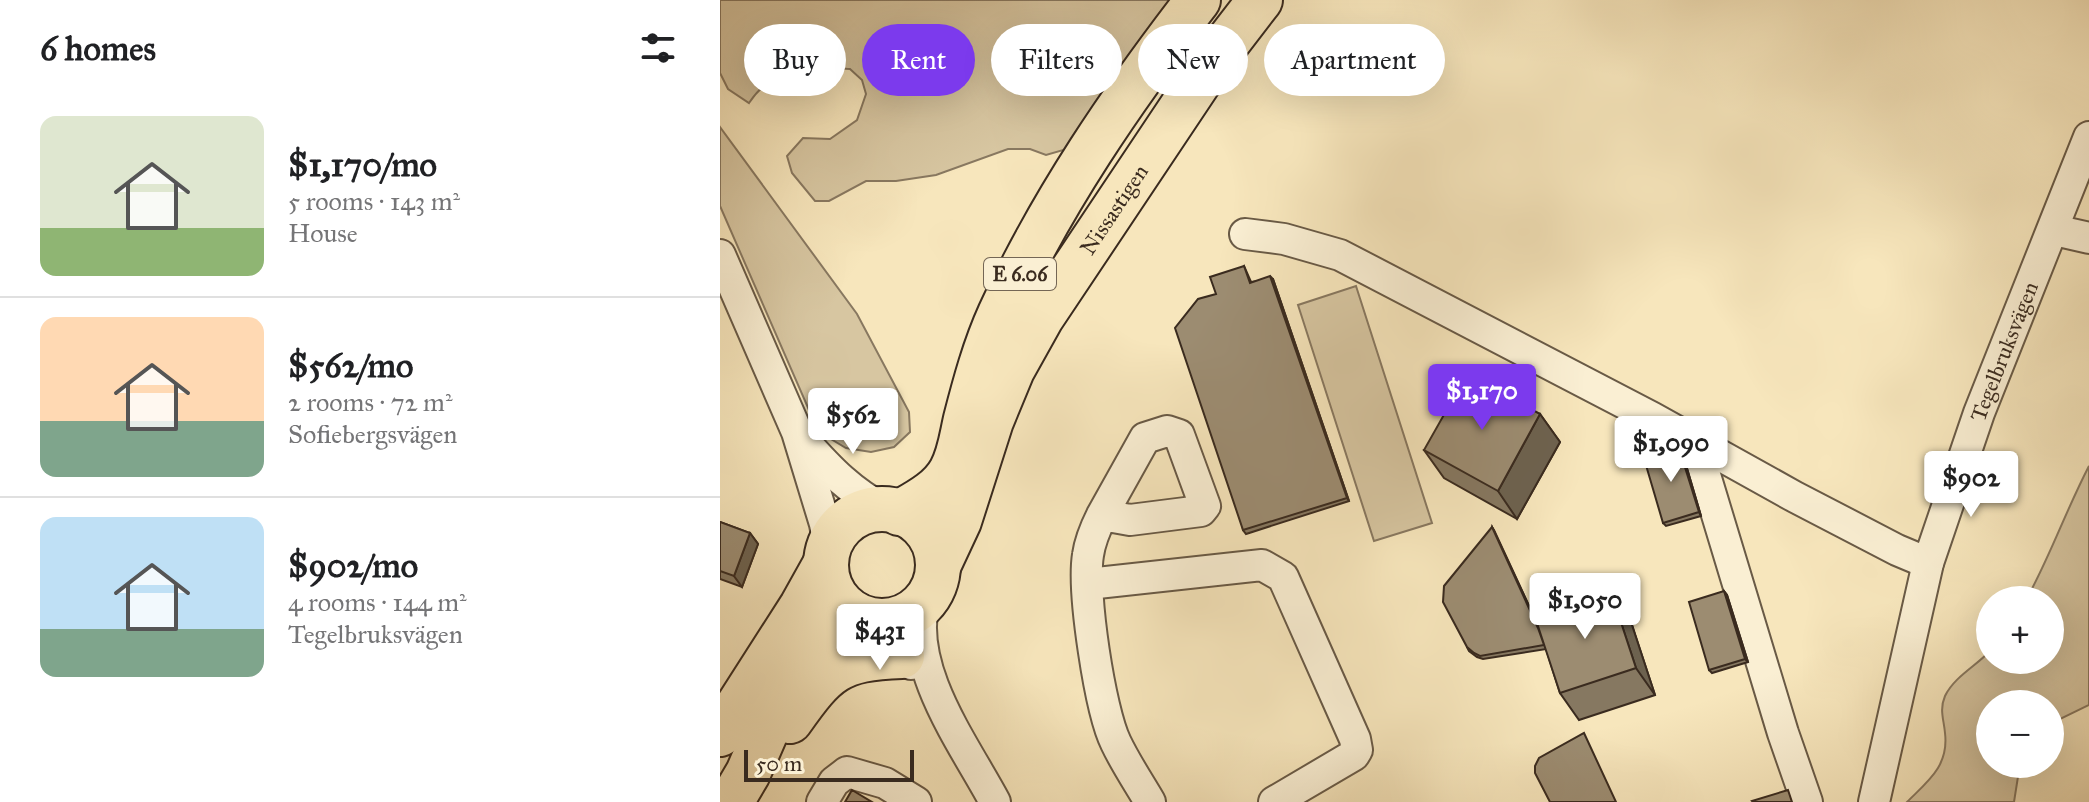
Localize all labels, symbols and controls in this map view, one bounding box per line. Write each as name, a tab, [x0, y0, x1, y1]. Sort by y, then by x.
chip: Buy	[744, 24, 846, 96]
chip: Rent	[862, 24, 975, 96]
chip: Filters	[991, 24, 1122, 96]
chip: New	[1138, 24, 1248, 96]
chip: Apartment	[1264, 24, 1445, 96]
icon: filters	[636, 26, 680, 70]
text: 6 homes	[40, 28, 156, 69]
text: $1,170/mo	[288, 144, 437, 185]
icon: home	[104, 148, 200, 244]
street label: Nissastigen	[1074, 159, 1154, 260]
text: 5 rooms · 143 m²	[288, 185, 460, 217]
text: House	[288, 217, 358, 249]
road number: E 6.06	[984, 258, 1056, 290]
street label: Tegelbruksvägen	[1964, 278, 2044, 425]
text: $562/mo	[288, 345, 413, 386]
icon: home	[104, 349, 200, 445]
pin: $1,170	[1417, 364, 1547, 432]
text: $1,170	[1446, 374, 1518, 406]
text: 2 rooms · 72 m²	[288, 386, 452, 418]
pin: $562	[806, 388, 900, 456]
text: $562	[826, 398, 880, 430]
pin: $1,090	[1606, 416, 1736, 484]
text: Sofiebergsvägen	[288, 418, 457, 450]
text: $1,090	[1633, 426, 1709, 458]
pin: $902	[1924, 451, 2018, 519]
text: $902	[1942, 461, 2000, 493]
text: $902/mo	[288, 545, 418, 586]
icon: home	[104, 549, 200, 645]
pin: $1,050	[1520, 573, 1650, 641]
text: $1,050	[1548, 583, 1622, 615]
text: 4 rooms · 144 m²	[288, 586, 467, 618]
map controls	[1976, 586, 2064, 778]
button: +	[1976, 586, 2064, 674]
pin: $431	[833, 604, 927, 672]
text: $431	[855, 614, 905, 646]
text: Tegelbruksvägen	[288, 618, 463, 650]
button: −	[1976, 690, 2064, 778]
scale bar	[744, 746, 914, 782]
text: 50 m	[756, 750, 802, 777]

